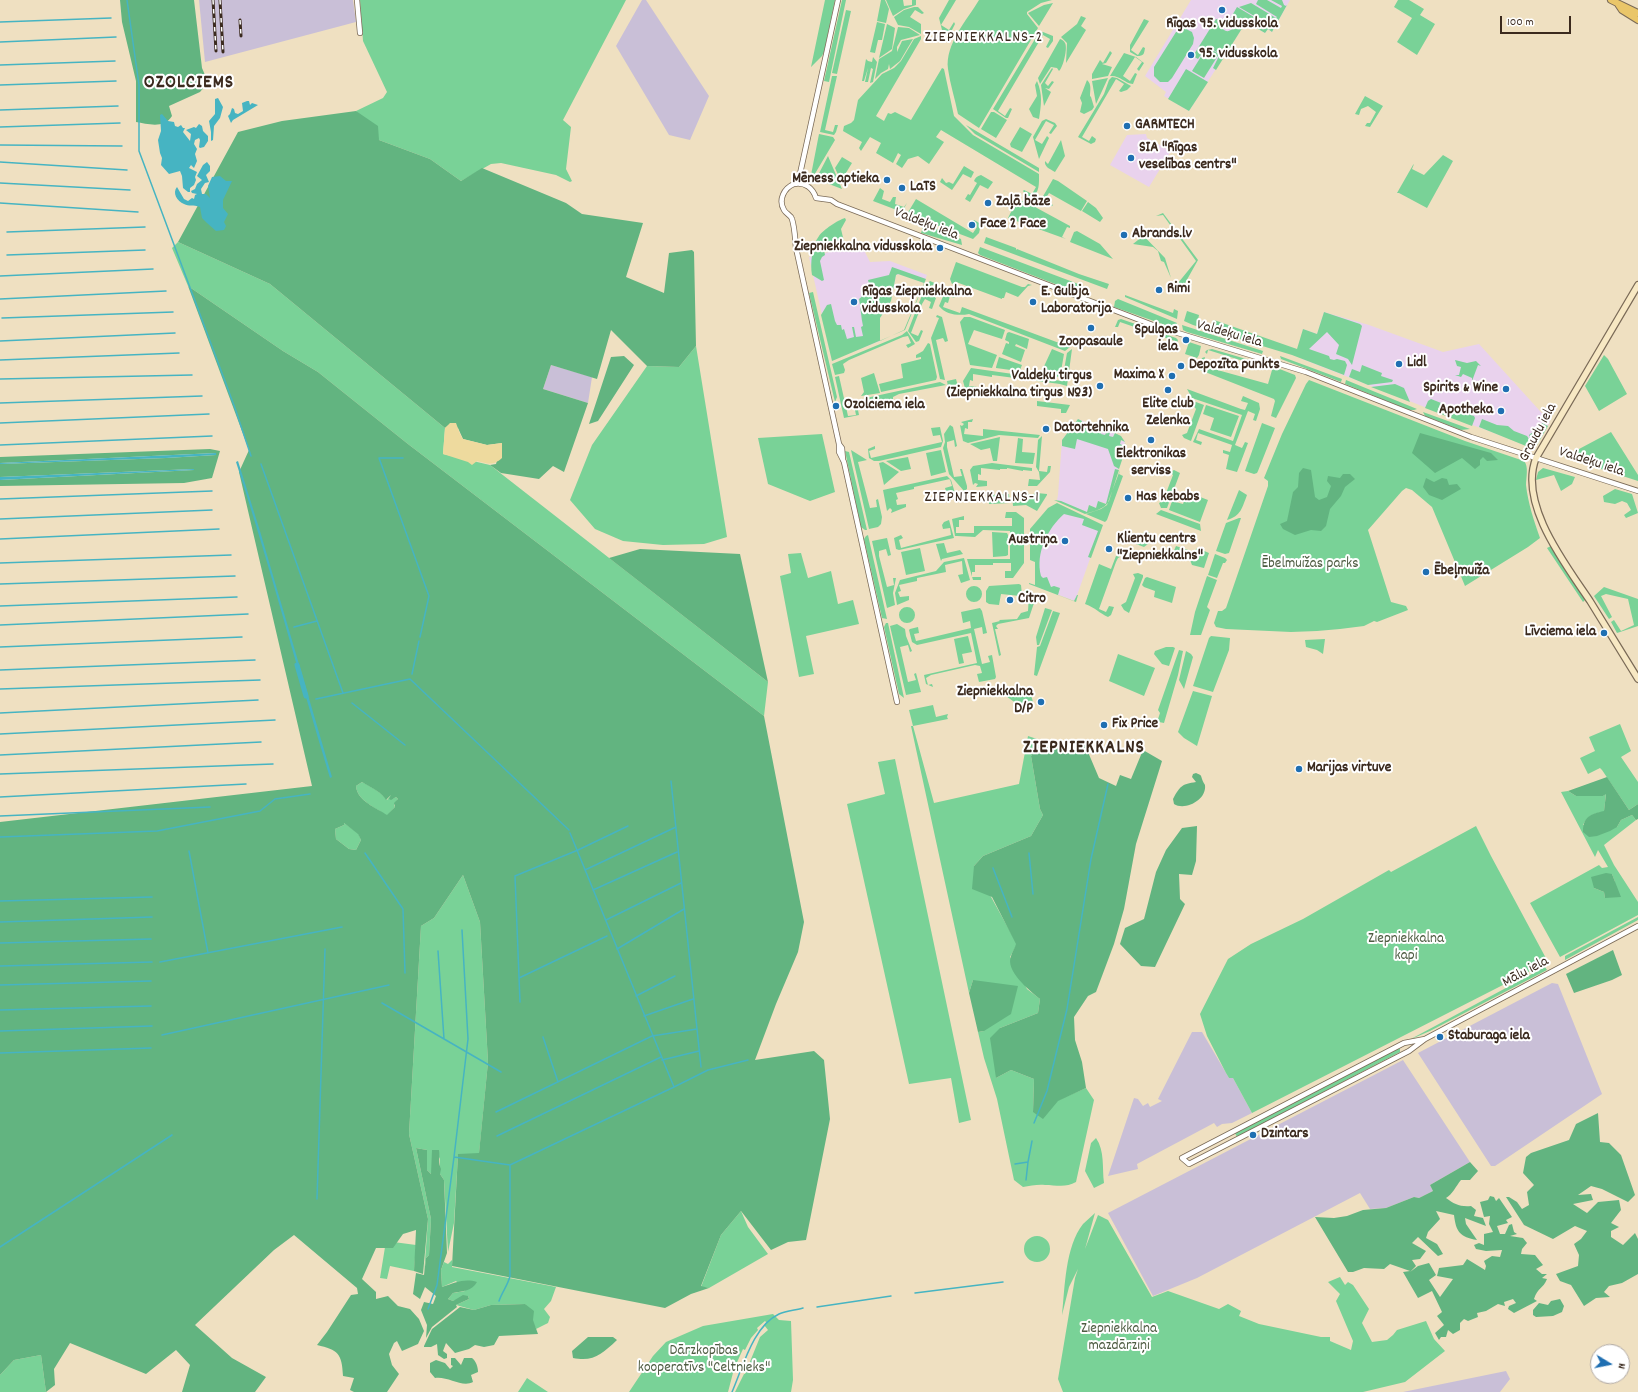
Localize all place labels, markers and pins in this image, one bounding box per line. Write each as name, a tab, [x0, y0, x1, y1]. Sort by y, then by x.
marker: Rīgas 95. vidusskola	[1217, 5, 1227, 15]
place label: Rīgas 95. vidusskola	[1166, 16, 1278, 34]
place label: 95. vidusskola	[1199, 46, 1277, 64]
marker: 95. vidusskola	[1186, 50, 1196, 60]
place label: GARMTECH	[1135, 117, 1195, 135]
marker: GARMTECH	[1122, 121, 1132, 131]
place label: SIA "Rīgas veselības centrs"	[1139, 140, 1237, 175]
marker: SIA "Rīgas veselības centrs"	[1126, 153, 1136, 163]
place label: Mēness aptieka	[792, 171, 879, 189]
marker: Mēness aptieka	[882, 175, 892, 185]
place label: LaTS	[910, 179, 936, 197]
marker: LaTS	[897, 183, 907, 193]
place label: Zaļā bāze	[996, 194, 1050, 212]
marker: Zaļā bāze	[983, 198, 993, 208]
place label: Face 2 Face	[980, 216, 1046, 234]
marker: Face 2 Face	[967, 220, 977, 230]
place label: Abrands.lv	[1132, 226, 1192, 244]
marker: Abrands.lv	[1119, 230, 1129, 240]
place label: Ziepniekkalna vidusskola	[794, 239, 932, 257]
marker: Ziepniekkalna vidusskola	[935, 243, 945, 253]
place label: Rimi	[1167, 281, 1190, 299]
place label: Rīgas Ziepniekkalna vidusskola	[862, 284, 971, 319]
place label: E. Gulbja Laboratorija	[1041, 284, 1111, 319]
marker: Rimi	[1154, 285, 1164, 295]
marker: Rīgas Ziepniekkalna vidusskola	[849, 297, 859, 307]
marker: E. Gulbja Laboratorija	[1028, 297, 1038, 307]
place label: Spulgas iela	[1135, 322, 1178, 357]
marker: Zoopasaule	[1086, 323, 1096, 333]
place label: Zoopasaule	[1059, 334, 1123, 352]
marker: Spulgas iela	[1181, 335, 1191, 345]
place label: Lidl	[1407, 355, 1426, 373]
place label: Depozīta punkts	[1189, 357, 1280, 375]
marker: Lidl	[1394, 359, 1404, 369]
marker: Depozīta punkts	[1176, 361, 1186, 371]
place label: Maxima X	[1114, 367, 1164, 385]
place label: Valdeķu tirgus (Ziepniekkalna tirgus №3)	[947, 368, 1092, 403]
marker: Maxima X	[1167, 371, 1177, 381]
place label: Spirits & Wine	[1423, 380, 1498, 398]
marker: Valdeķu tirgus (Ziepniekkalna tirgus №3)	[1095, 381, 1105, 391]
marker: Spirits & Wine	[1501, 384, 1511, 394]
marker: Elite club Zelenka	[1163, 385, 1173, 395]
place label: Elite club Zelenka	[1142, 396, 1194, 431]
place label: Ozolciema iela	[844, 397, 925, 415]
marker: Ozolciema iela	[831, 401, 841, 411]
place label: Apotheka	[1439, 402, 1493, 420]
marker: Apotheka	[1496, 406, 1506, 416]
place label: Datortehnika	[1054, 420, 1128, 438]
marker: Datortehnika	[1041, 424, 1051, 434]
marker: Elektronikas serviss	[1146, 435, 1156, 445]
place label: Elektronikas serviss	[1116, 446, 1186, 481]
place label: Has kebabs	[1136, 489, 1200, 507]
marker: Has kebabs	[1123, 493, 1133, 503]
place label: Klientu centrs "Ziepniekkalns"	[1117, 531, 1203, 566]
place label: Austriņa	[1008, 532, 1057, 550]
marker: Austriņa	[1060, 536, 1070, 546]
marker: Klientu centrs "Ziepniekkalns"	[1104, 544, 1114, 554]
place label: Ēbeļmuiža	[1434, 563, 1489, 581]
marker: Ēbeļmuiža	[1421, 567, 1431, 577]
place label: Citro	[1018, 591, 1046, 609]
marker: Citro	[1005, 595, 1015, 605]
place label: Līvciema iela	[1525, 624, 1596, 642]
marker: Līvciema iela	[1599, 628, 1609, 638]
place label: Ziepniekkalna D/P	[957, 684, 1033, 719]
marker: Ziepniekkalna D/P	[1036, 697, 1046, 707]
place label: Fix Price	[1112, 716, 1158, 734]
marker: Fix Price	[1099, 720, 1109, 730]
place label: Marijas virtuve	[1307, 760, 1391, 778]
marker: Marijas virtuve	[1294, 764, 1304, 774]
place label: Staburaga iela	[1448, 1028, 1530, 1046]
marker: Staburaga iela	[1435, 1032, 1445, 1042]
place label: Dzintars	[1261, 1126, 1309, 1144]
marker: Dzintars	[1248, 1130, 1258, 1140]

